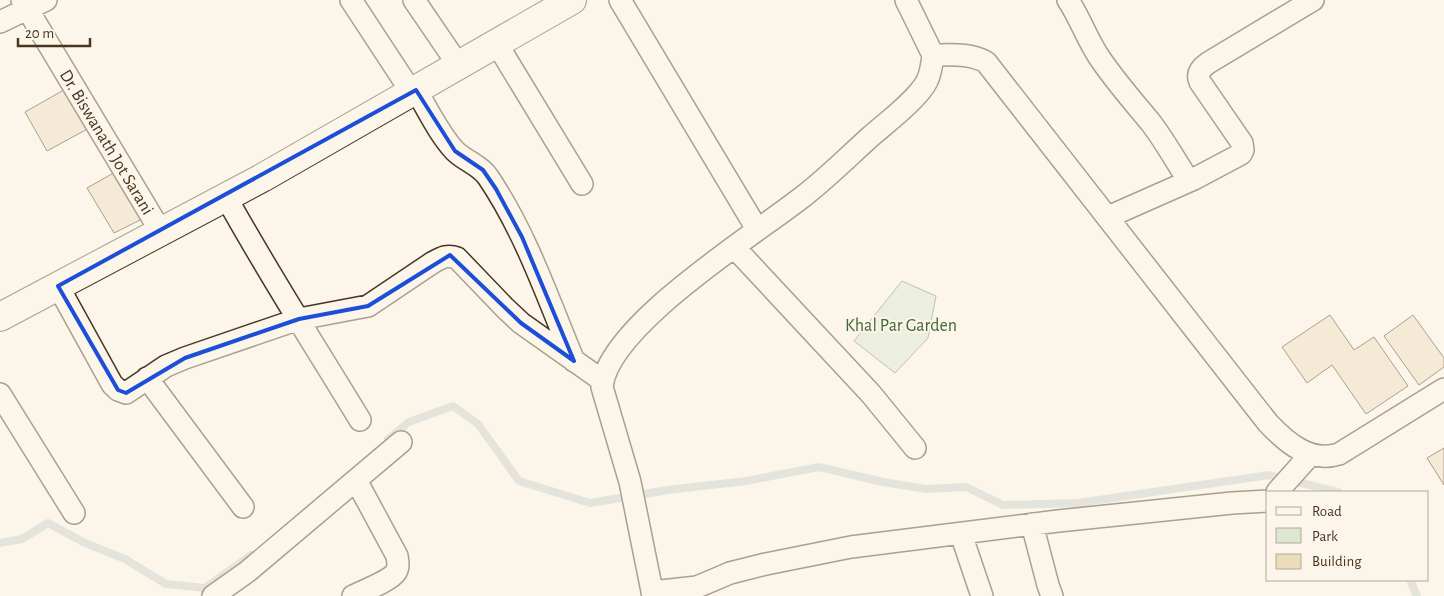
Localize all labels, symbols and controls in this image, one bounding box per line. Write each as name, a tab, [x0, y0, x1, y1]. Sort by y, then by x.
scale bar	[18, 15, 90, 47]
text: 20 m	[25, 26, 54, 41]
street label: Dr. Biswanath Jot Sarani	[56, 67, 157, 218]
park label: Khal Par Garden	[845, 317, 957, 335]
legend	[1266, 491, 1429, 581]
text: Road	[1312, 504, 1342, 519]
text: Park	[1312, 529, 1338, 544]
text: Building	[1312, 554, 1362, 569]

